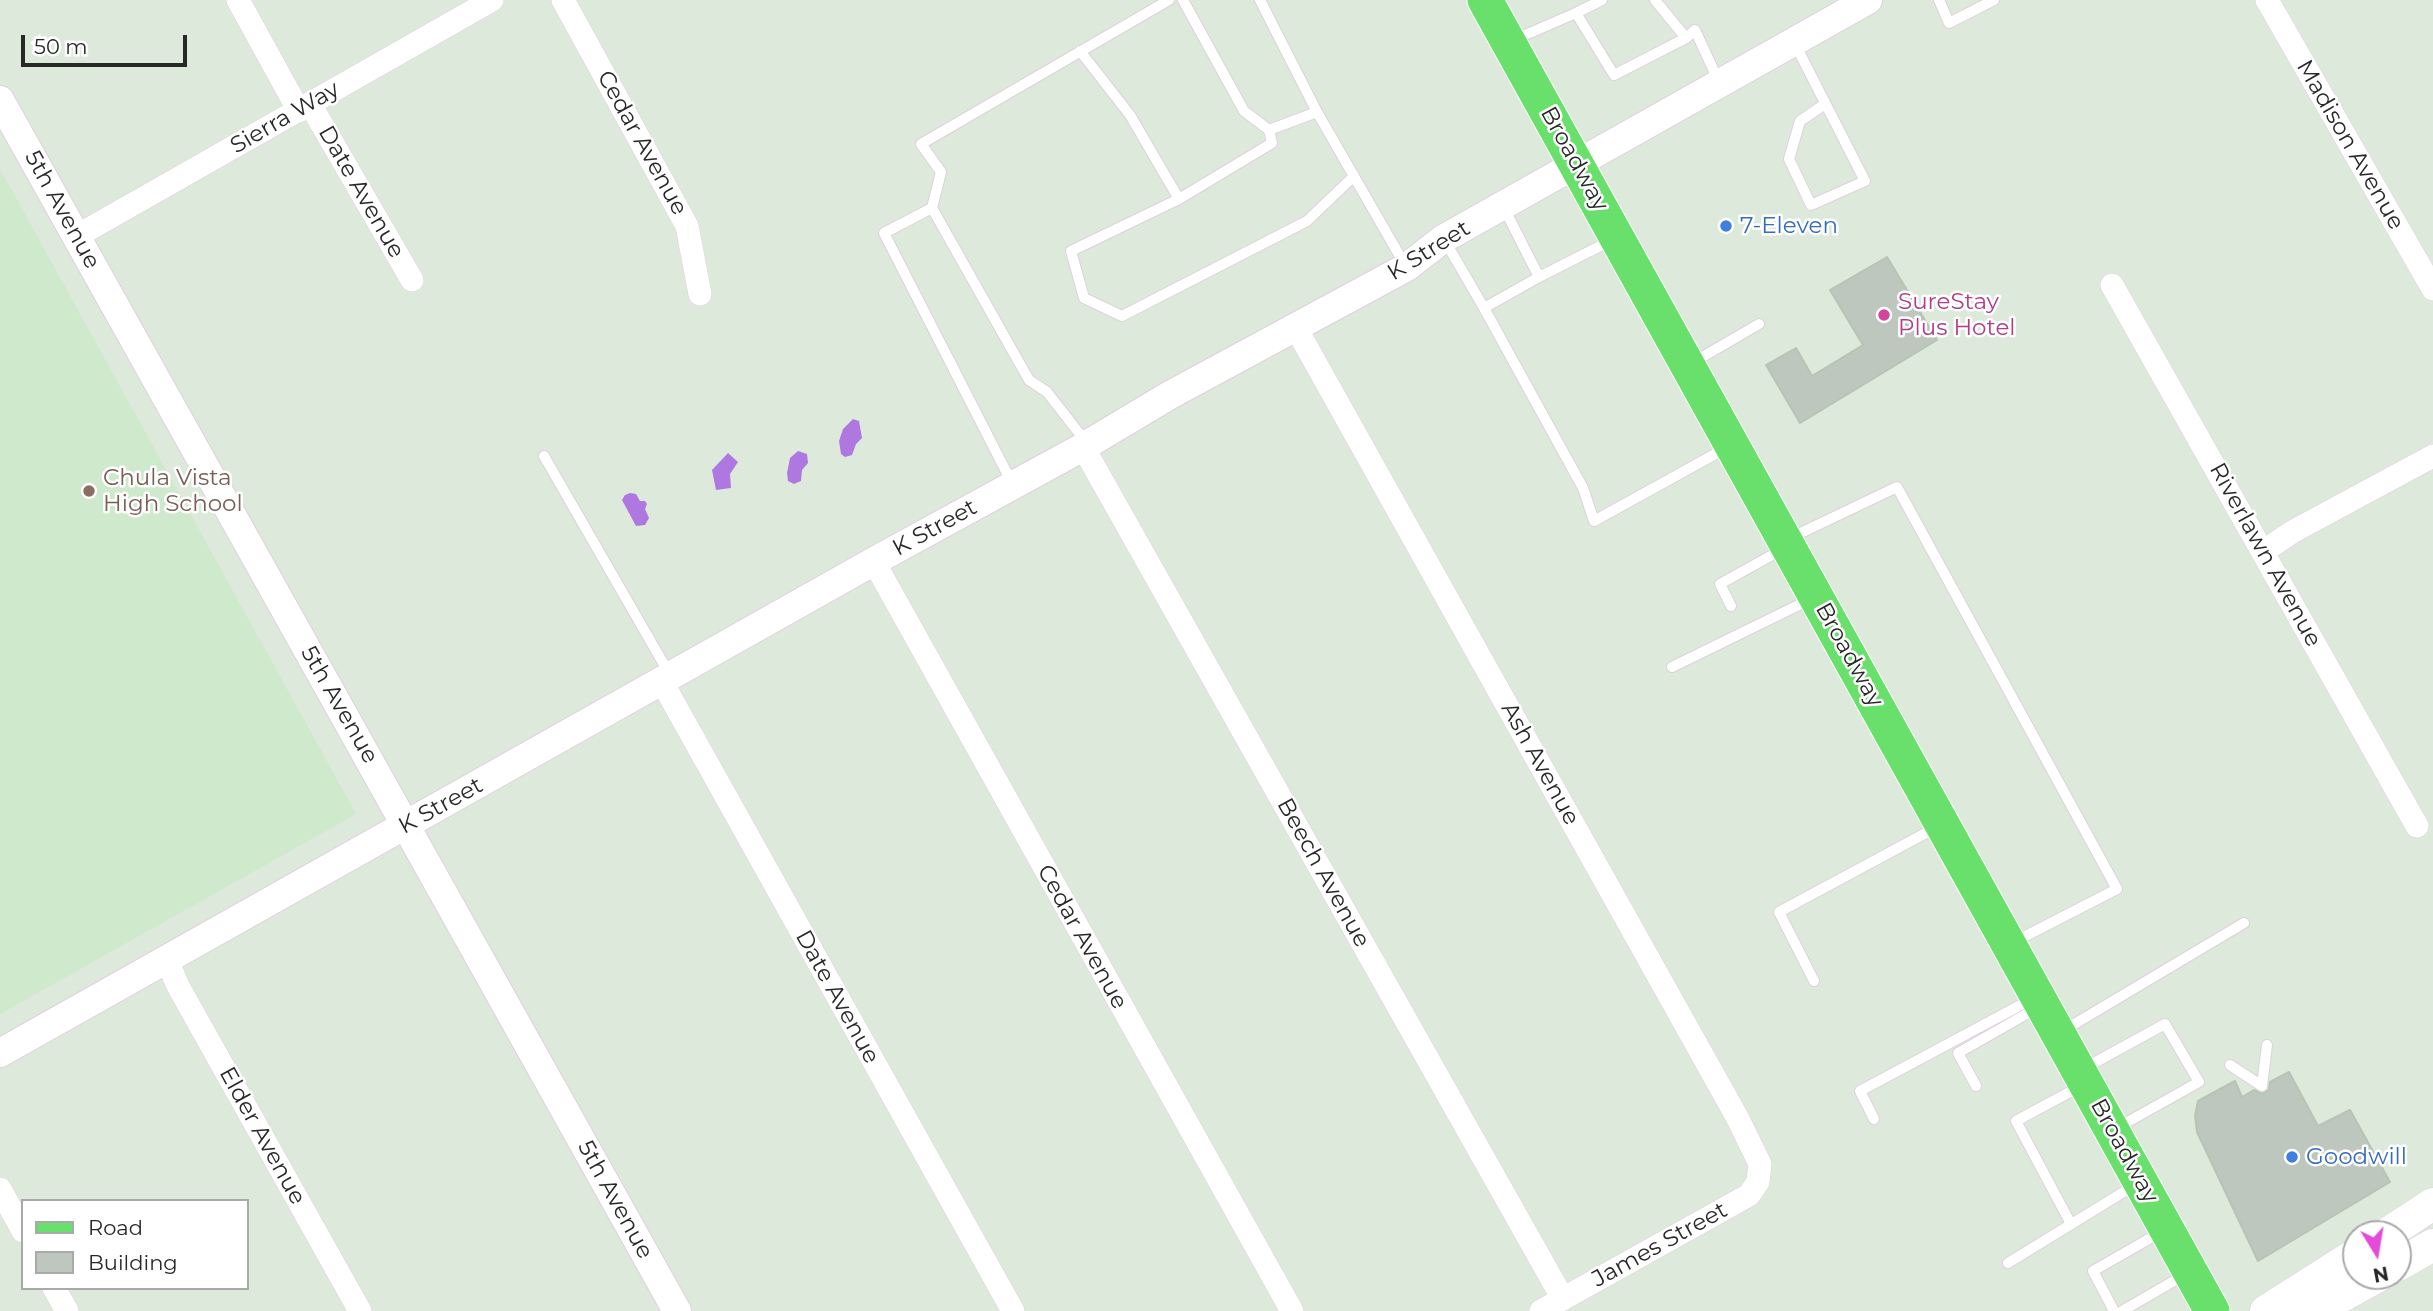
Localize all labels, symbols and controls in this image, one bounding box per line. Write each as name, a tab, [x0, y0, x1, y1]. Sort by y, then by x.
scale bar	[24, 21, 191, 65]
text: 50 m	[34, 34, 88, 59]
street label: Madison Avenue	[2290, 55, 2410, 235]
street label: Cedar Avenue	[591, 66, 693, 220]
street label: Sierra Way	[226, 76, 344, 160]
street label: Broadway	[1534, 102, 1614, 216]
street label: Date Avenue	[312, 121, 410, 263]
street label: 5th Avenue	[18, 146, 106, 274]
place label: 7-Eleven	[1740, 212, 1838, 240]
street label: K Street	[1383, 215, 1475, 287]
marker: 7-Eleven	[1718, 218, 1734, 234]
place label: SureStay Plus Hotel	[1898, 288, 2016, 342]
marker: SureStay Plus Hotel	[1876, 307, 1892, 323]
street label: Riverlawn Avenue	[2203, 458, 2327, 652]
place label: Chula Vista High School	[103, 464, 243, 518]
marker: Chula Vista High School	[81, 483, 97, 499]
street label: K Street	[888, 494, 982, 562]
street label: Broadway	[1809, 598, 1889, 712]
street label: 5th Avenue	[294, 641, 384, 769]
street label: Ash Avenue	[1495, 698, 1585, 830]
street label: K Street	[394, 772, 488, 840]
street label: Beech Avenue	[1271, 794, 1375, 952]
street label: Cedar Avenue	[1031, 860, 1133, 1014]
street label: Date Avenue	[789, 926, 885, 1068]
street label: Elder Avenue	[213, 1062, 311, 1210]
street label: Broadway	[2084, 1094, 2164, 1208]
street label: 5th Avenue	[571, 1136, 659, 1264]
place label: Goodwill	[2306, 1143, 2407, 1171]
marker: Goodwill	[2284, 1149, 2300, 1165]
street label: James Street	[1588, 1197, 1732, 1293]
legend	[21, 1199, 248, 1290]
text: Road	[88, 1215, 143, 1240]
north arrow	[2342, 1220, 2412, 1290]
text: Building	[88, 1250, 178, 1275]
text: N	[2371, 1261, 2390, 1287]

